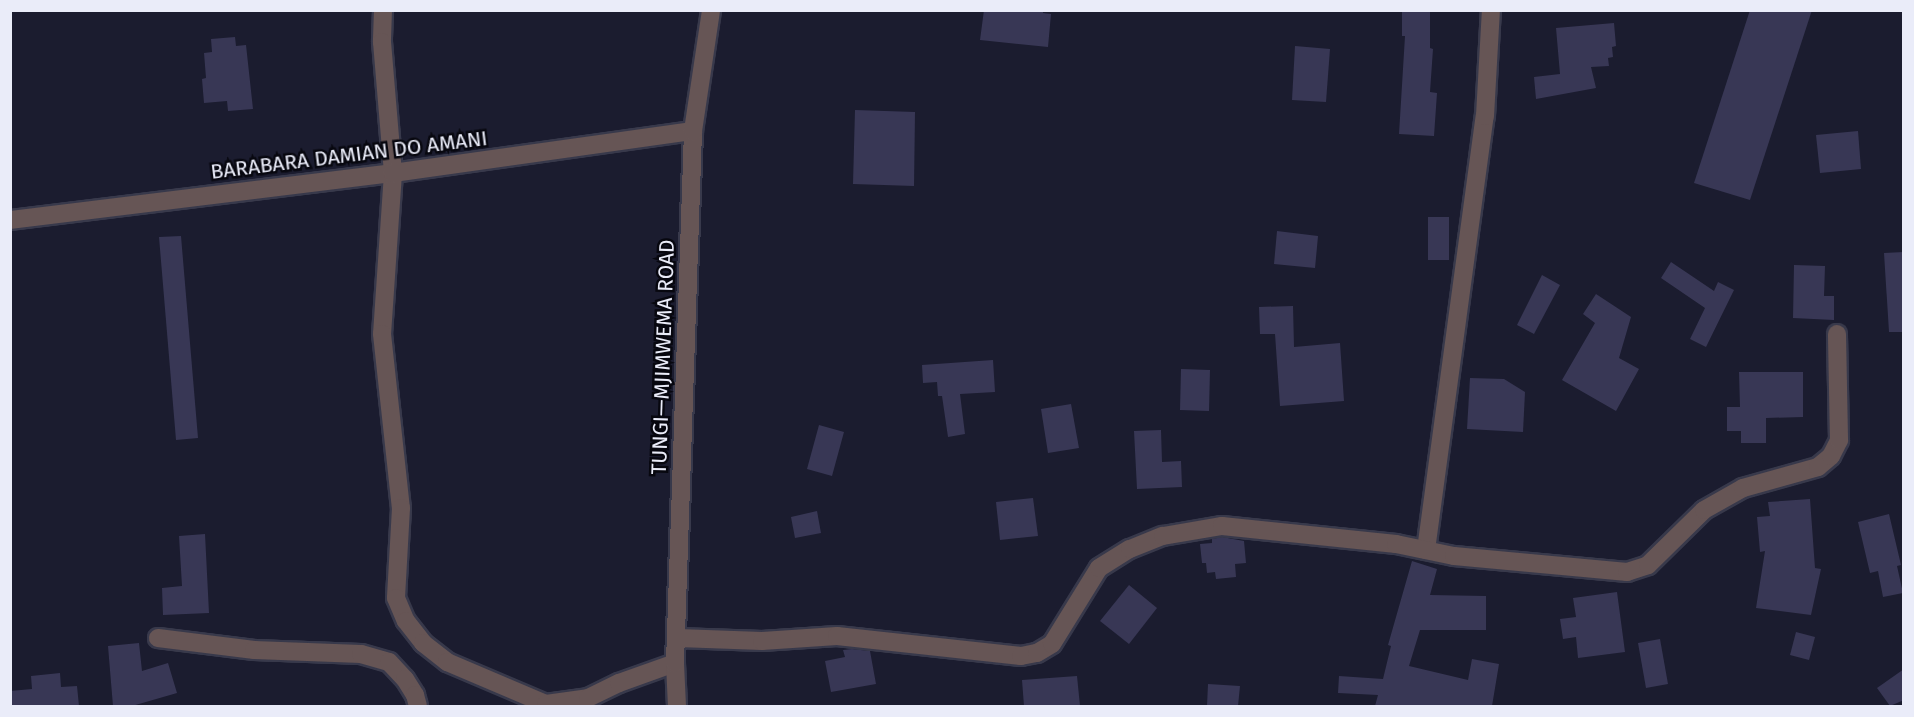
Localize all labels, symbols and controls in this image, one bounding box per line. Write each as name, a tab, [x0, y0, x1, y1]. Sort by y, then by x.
street label: BARABARA DAMIAN DO AMANI	[209, 126, 489, 184]
street label: TUNGI—MJIMWEMA ROAD	[646, 239, 680, 475]

